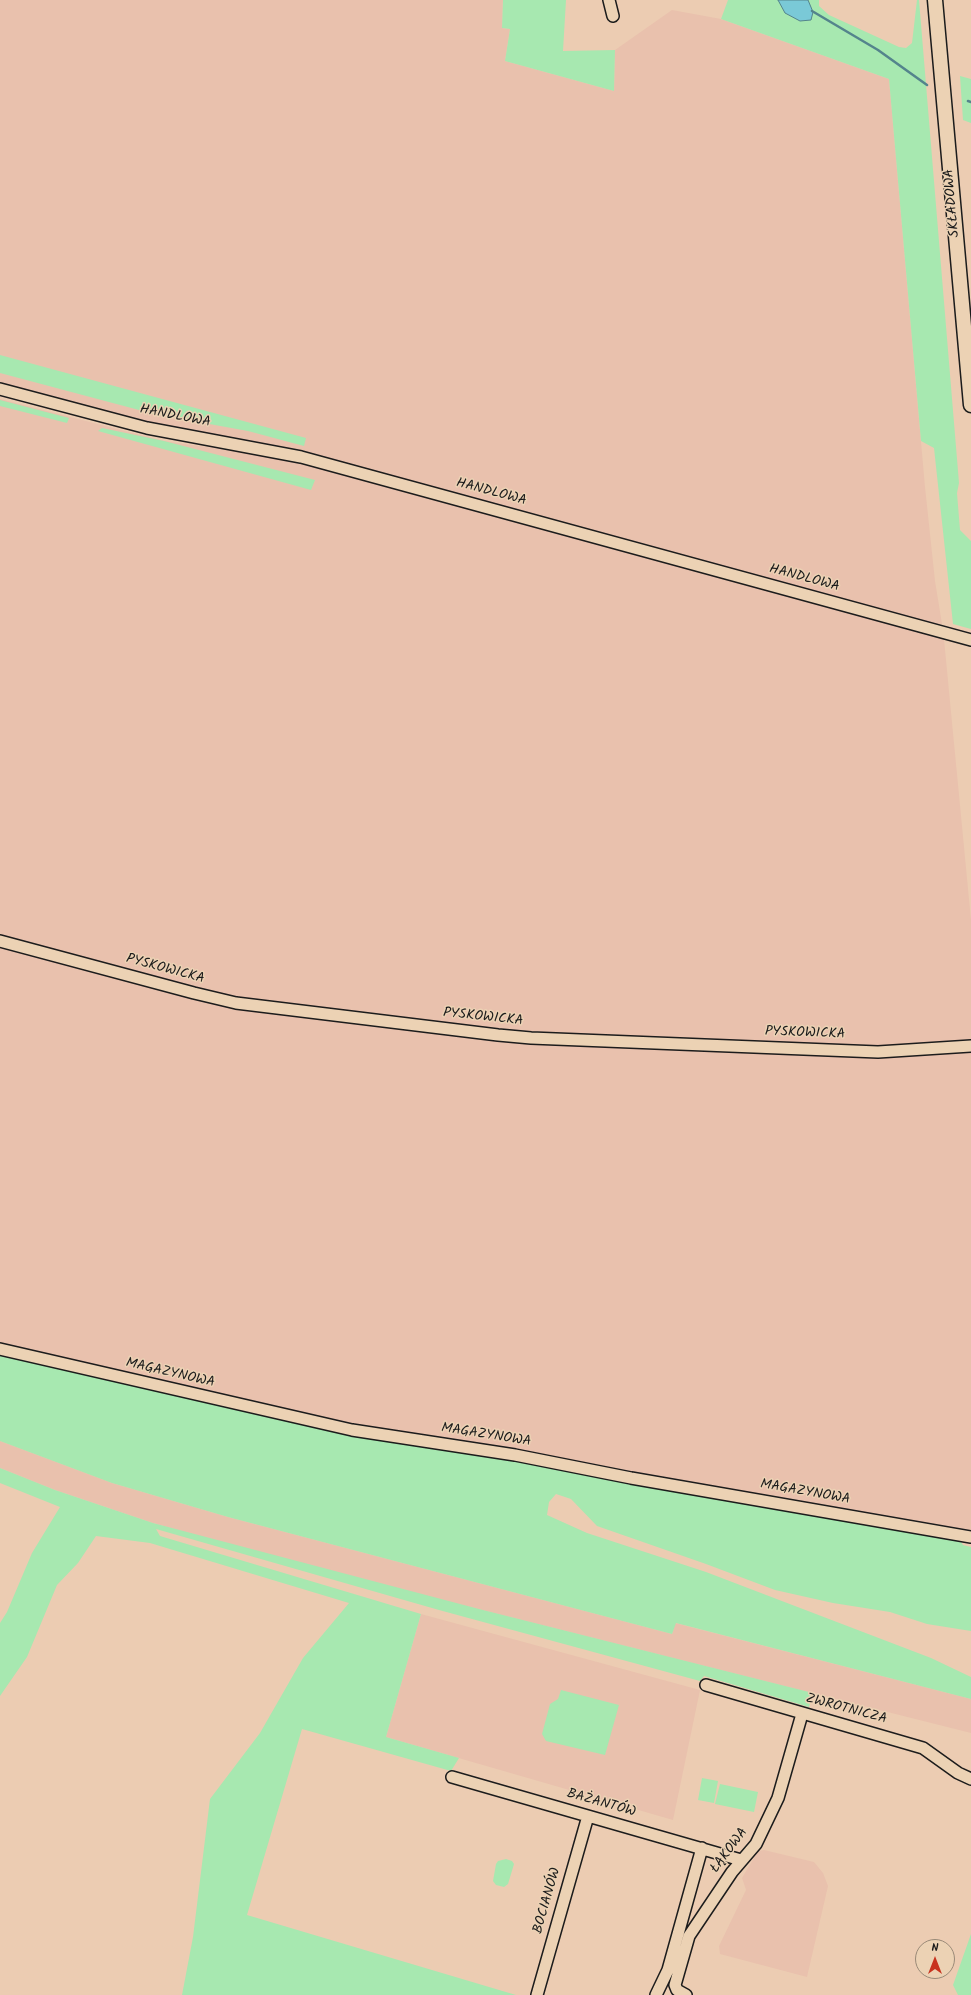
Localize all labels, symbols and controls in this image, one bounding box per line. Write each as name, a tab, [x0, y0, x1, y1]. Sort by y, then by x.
street label: SKŁADOWA	[942, 168, 964, 238]
street label: HANDLOWA	[138, 402, 212, 432]
street label: HANDLOWA	[454, 476, 528, 510]
street label: HANDLOWA	[767, 562, 841, 596]
street label: PYSKOWICKA	[124, 951, 206, 989]
street label: PYSKOWICKA	[442, 1005, 524, 1031]
street label: PYSKOWICKA	[765, 1024, 845, 1044]
street label: MAGAZYNOWA	[124, 1356, 216, 1392]
street label: MAGAZYNOWA	[440, 1421, 532, 1451]
street label: MAGAZYNOWA	[759, 1477, 851, 1509]
street label: ZWROTNICZA	[804, 1691, 888, 1729]
street label: BAŻANTÓW	[565, 1786, 637, 1822]
street label: ŁĄKOWA	[708, 1825, 752, 1877]
street label: BOCIANÓW	[531, 1866, 565, 1936]
north arrow	[915, 1939, 955, 1979]
text: N	[932, 1939, 938, 1957]

